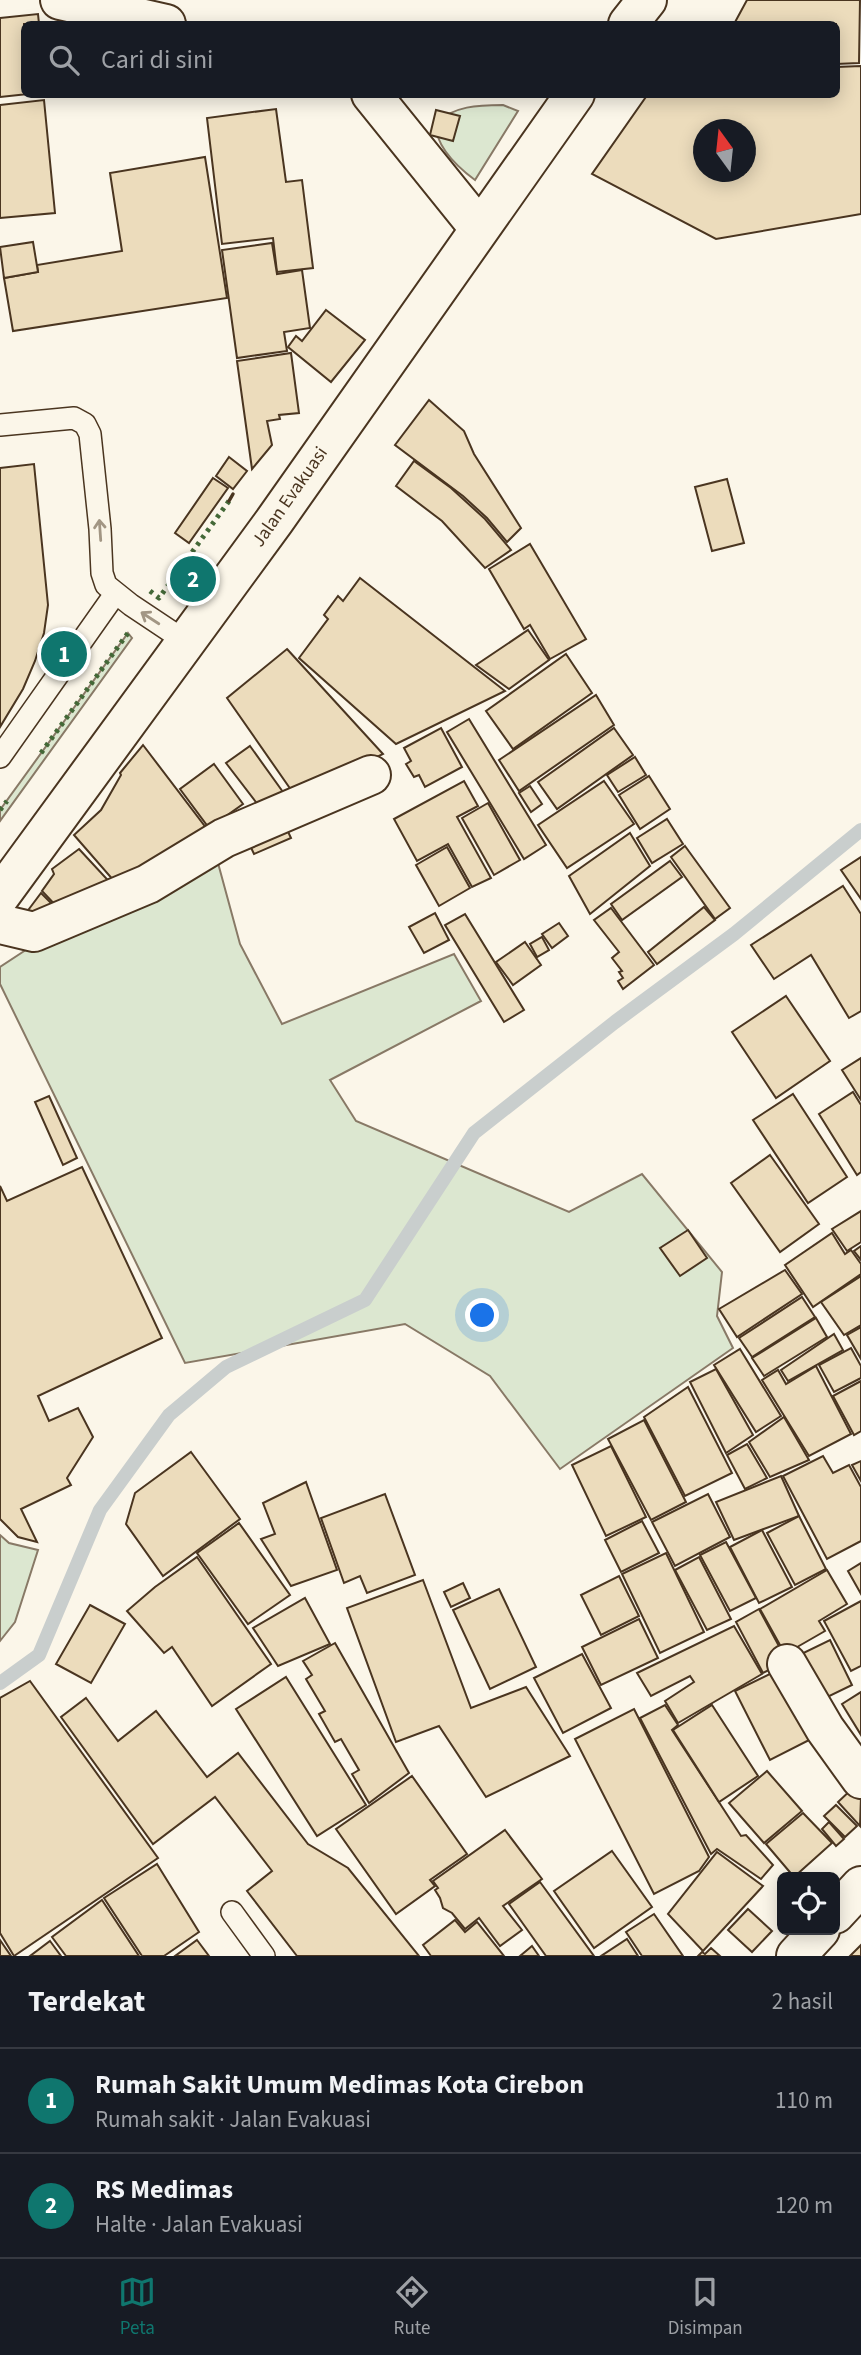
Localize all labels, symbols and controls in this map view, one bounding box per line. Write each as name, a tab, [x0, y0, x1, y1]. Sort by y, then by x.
search box	[21, 21, 840, 98]
icon: search	[45, 41, 83, 79]
text: Cari di sini	[101, 41, 214, 78]
north arrow	[693, 119, 756, 182]
street label: Jalan Evakuasi	[245, 441, 335, 553]
one-way arrow	[93, 519, 106, 542]
pin: 2	[170, 553, 216, 605]
one-way arrow	[141, 610, 160, 625]
pin: 1	[41, 628, 87, 680]
your location	[465, 1298, 499, 1332]
map controls	[777, 1872, 840, 1935]
button: locate	[777, 1872, 840, 1935]
text: Terdekat	[28, 1980, 145, 2023]
text: 2 hasil	[772, 1985, 833, 2018]
text: Rumah Sakit Umum Medimas Kota Cirebon	[95, 2066, 584, 2103]
text: 1	[45, 2084, 57, 2117]
text: 110 m	[775, 2084, 833, 2117]
text: Rumah sakit · Jalan Evakuasi	[95, 2103, 371, 2136]
text: RS Medimas	[95, 2171, 233, 2208]
text: 2	[45, 2189, 57, 2222]
text: 120 m	[775, 2189, 833, 2222]
text: Halte · Jalan Evakuasi	[95, 2208, 303, 2241]
tab: Peta	[118, 2273, 156, 2342]
tab: Rute	[393, 2273, 431, 2342]
tab: Disimpan	[668, 2273, 743, 2342]

